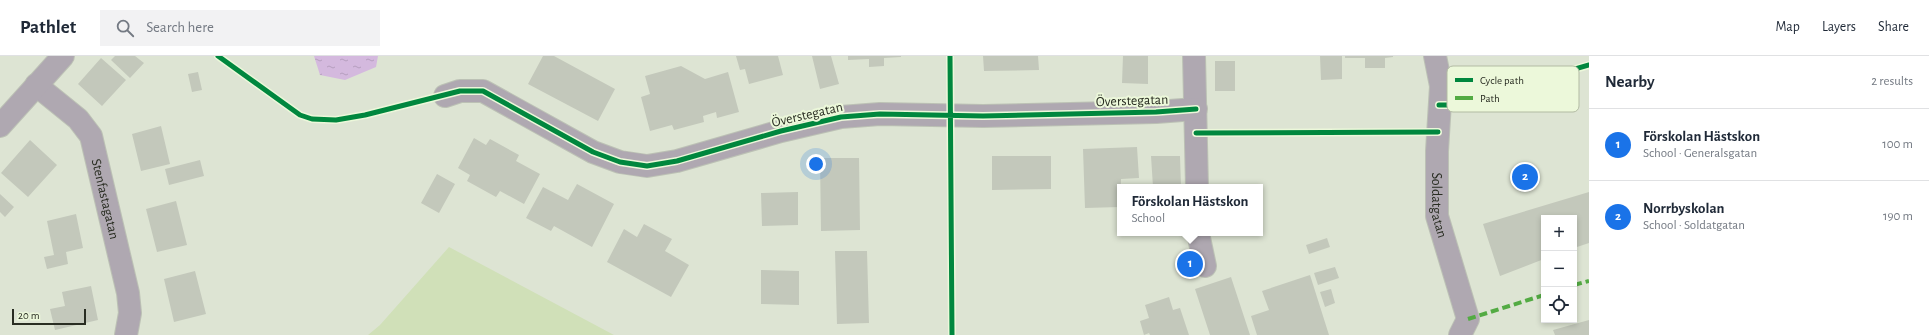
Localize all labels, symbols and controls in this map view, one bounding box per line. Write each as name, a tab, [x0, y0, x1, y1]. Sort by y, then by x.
search box	[100, 10, 380, 46]
icon: search	[114, 17, 136, 39]
text: Pathlet	[20, 18, 76, 37]
text: Search here	[146, 20, 214, 35]
text: Map	[1775, 20, 1800, 34]
text: Layers	[1822, 20, 1856, 34]
text: Share	[1878, 20, 1909, 34]
legend	[1447, 66, 1579, 112]
text: Nearby	[1605, 73, 1655, 90]
text: Cycle path	[1480, 75, 1524, 86]
text: 2 results	[1871, 75, 1913, 88]
street label: Överstegatan	[1095, 90, 1168, 109]
text: Path	[1480, 93, 1500, 104]
street label: Överstegatan	[770, 97, 844, 130]
text: Förskolan Hästskon	[1643, 129, 1760, 144]
text: 1	[1616, 138, 1620, 151]
text: 100 m	[1882, 138, 1913, 151]
text: School · Generalsgatan	[1643, 147, 1757, 160]
your location	[806, 154, 826, 174]
street label: Stenfastagatan	[89, 157, 121, 241]
pin: 2	[1512, 162, 1538, 192]
street label: Soldatgatan	[1429, 172, 1449, 240]
popup	[1117, 184, 1263, 236]
text: Förskolan Hästskon	[1131, 194, 1249, 209]
text: Norrbyskolan	[1643, 201, 1724, 216]
text: 2	[1615, 210, 1621, 223]
text: 190 m	[1883, 210, 1913, 223]
text: School	[1131, 212, 1165, 225]
map controls	[1541, 215, 1577, 323]
button: +	[1541, 215, 1577, 251]
text: School · Soldatgatan	[1643, 219, 1745, 232]
pin: 1	[1177, 249, 1203, 279]
button: −	[1541, 251, 1577, 287]
button: locate	[1541, 287, 1577, 323]
scale bar	[12, 307, 86, 326]
text: 20 m	[18, 310, 39, 321]

